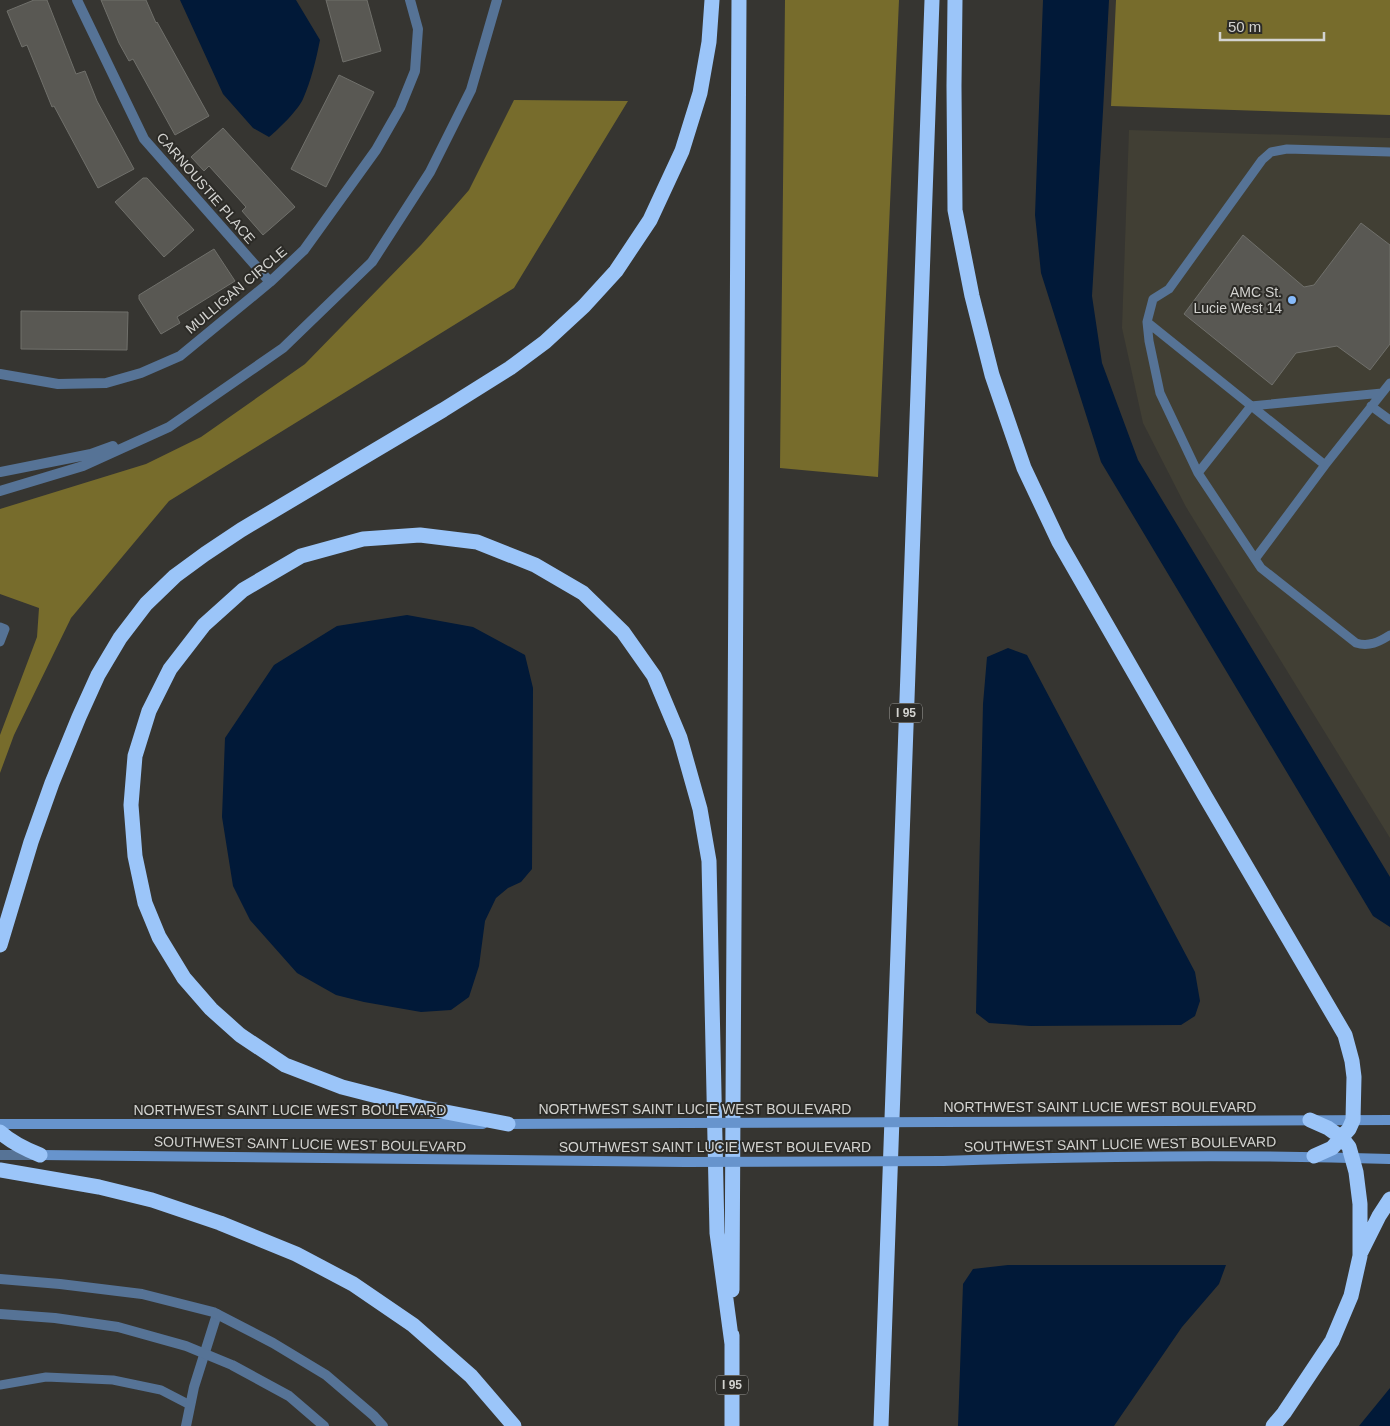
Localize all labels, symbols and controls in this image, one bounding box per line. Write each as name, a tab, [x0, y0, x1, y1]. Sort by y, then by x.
scale bar	[1220, 10, 1324, 42]
text: 50 m	[1228, 18, 1261, 35]
street label: CARNOUSTIE PLACE	[154, 129, 258, 247]
street label: MULLIGAN CIRCLE	[182, 243, 290, 337]
place label: AMC St. Lucie West 14	[1194, 284, 1282, 316]
marker: AMC St. Lucie West 14	[1286, 294, 1298, 306]
road number: I 95	[890, 704, 922, 722]
street label: NORTHWEST SAINT LUCIE WEST BOULEVARD	[944, 1099, 1256, 1115]
street label: NORTHWEST SAINT LUCIE WEST BOULEVARD	[539, 1101, 851, 1117]
street label: NORTHWEST SAINT LUCIE WEST BOULEVARD	[134, 1102, 446, 1118]
street label: SOUTHWEST SAINT LUCIE WEST BOULEVARD	[154, 1133, 466, 1155]
street label: SOUTHWEST SAINT LUCIE WEST BOULEVARD	[964, 1133, 1276, 1155]
street label: SOUTHWEST SAINT LUCIE WEST BOULEVARD	[559, 1139, 871, 1155]
road number: I 95	[716, 1376, 748, 1394]

